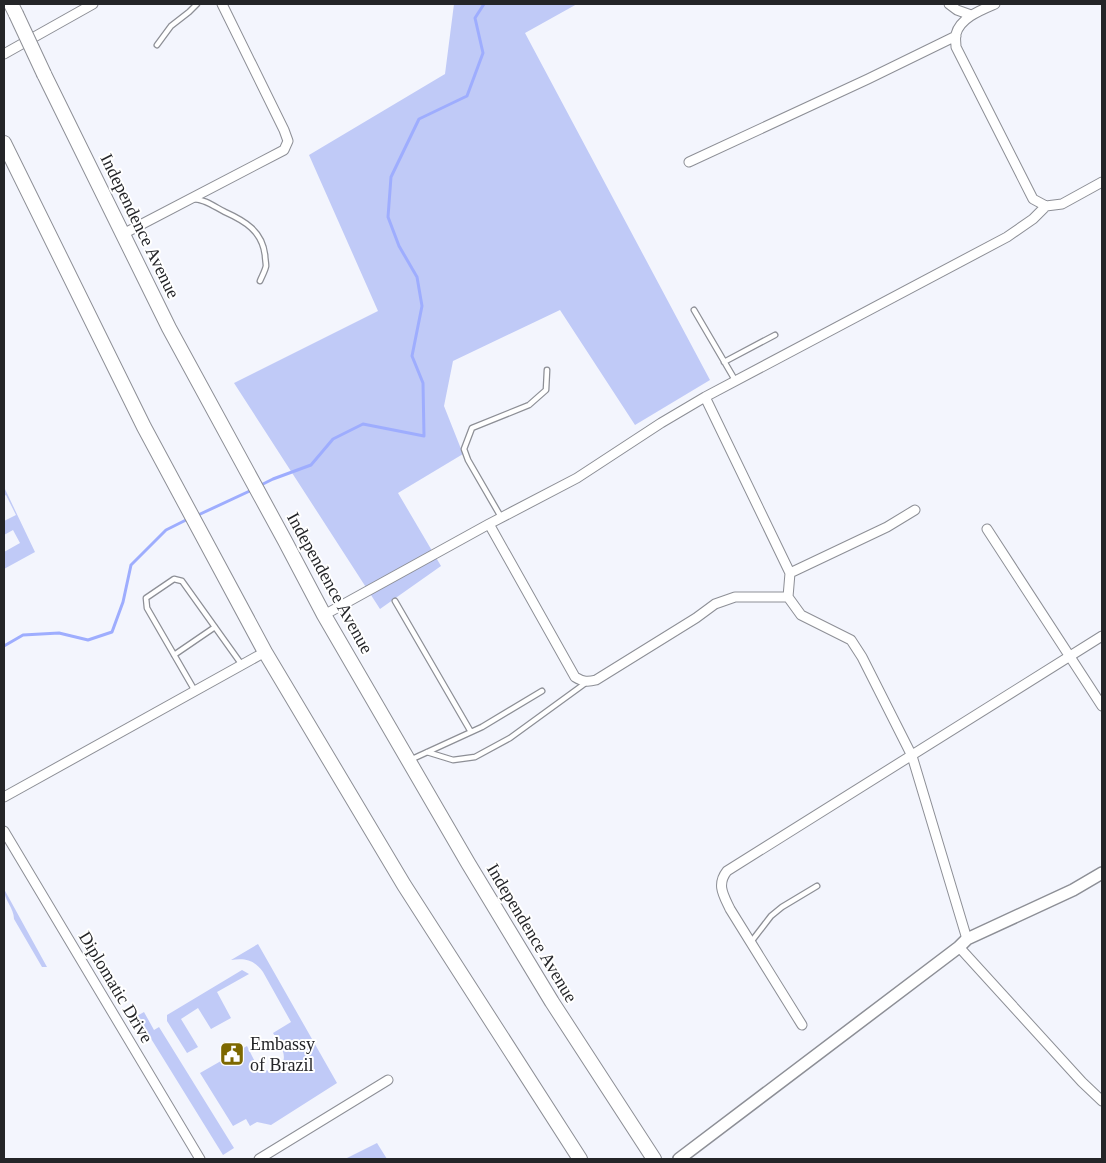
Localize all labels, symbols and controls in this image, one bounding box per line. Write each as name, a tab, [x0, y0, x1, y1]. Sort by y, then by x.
street label: Independence Avenue	[96, 151, 184, 301]
street label: Independence Avenue	[283, 509, 377, 657]
street label: Independence Avenue	[483, 860, 581, 1006]
street label: Diplomatic Drive	[75, 928, 157, 1046]
place label: Embassy of Brazil	[250, 1034, 315, 1075]
public building icon: Embassy of Brazil	[219, 1041, 245, 1067]

